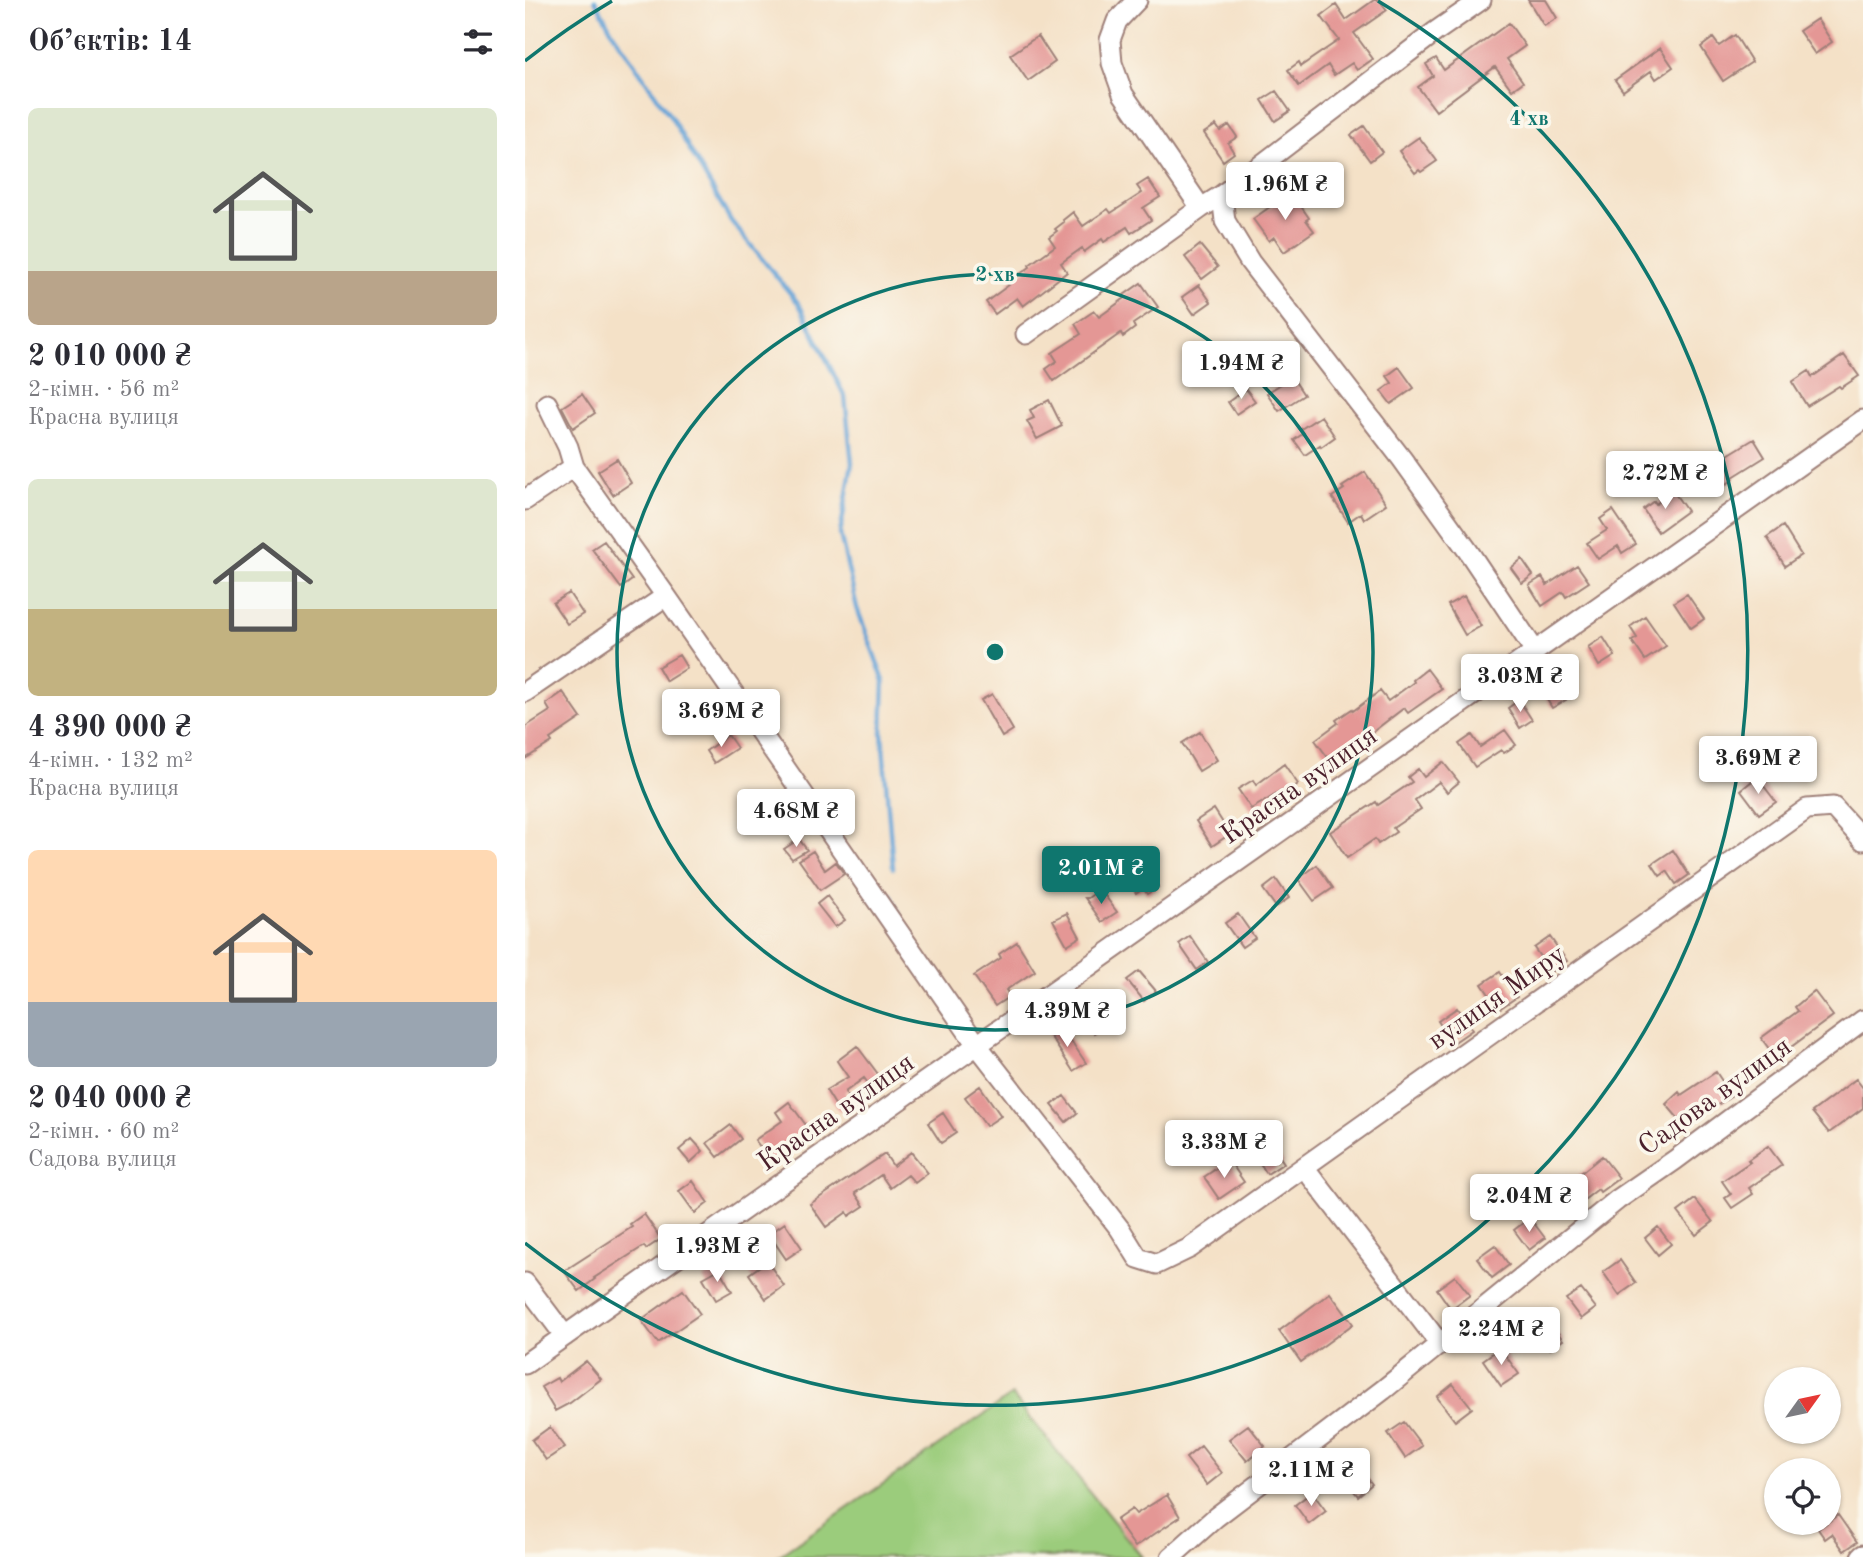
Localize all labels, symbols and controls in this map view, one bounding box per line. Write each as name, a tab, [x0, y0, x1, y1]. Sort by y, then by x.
icon: filters	[459, 23, 497, 61]
text: Об’єктів: 14	[28, 27, 192, 57]
text: 4 хв	[1509, 109, 1549, 130]
icon: home	[200, 153, 326, 279]
pin: 1.96M ₴	[1220, 162, 1350, 222]
text: 1.96M ₴	[1242, 173, 1328, 196]
text: 2 хв	[975, 265, 1015, 286]
text: 2 010 000 ₴	[28, 342, 192, 372]
pin: 1.94M ₴	[1176, 342, 1306, 401]
text: 1.94M ₴	[1198, 352, 1284, 375]
text: 2-кімн. · 56 m²	[28, 378, 179, 401]
text: Красна вулиця	[28, 406, 179, 429]
pin: 2.72M ₴	[1600, 452, 1730, 511]
text: 2.72M ₴	[1622, 462, 1708, 485]
icon: home	[200, 524, 326, 650]
centre of rings	[983, 640, 1007, 664]
pin: 3.03M ₴	[1455, 654, 1585, 714]
text: 3.03M ₴	[1477, 665, 1563, 688]
pin: 3.69M ₴	[656, 690, 786, 749]
text: 3.69M ₴	[678, 700, 764, 723]
text: 4 390 000 ₴	[28, 713, 192, 743]
street label: Красна вулиця	[1216, 722, 1383, 851]
pin: 3.69M ₴	[1693, 736, 1823, 796]
text: 3.69M ₴	[1715, 747, 1801, 770]
text: 4-кімн. · 132 m²	[28, 749, 193, 772]
text: Красна вулиця	[28, 777, 179, 800]
pin: 4.68M ₴	[731, 790, 861, 849]
text: 4.68M ₴	[753, 800, 839, 823]
pin: 2.01M ₴	[1036, 846, 1166, 906]
text: 2.01M ₴	[1058, 857, 1144, 880]
icon: home	[200, 895, 326, 1021]
street label: вулиця Миру	[1424, 941, 1572, 1056]
pin: 4.39M ₴	[1002, 990, 1132, 1049]
text: 4.39M ₴	[1024, 1000, 1110, 1023]
street label: Садова вулиця	[1634, 1033, 1797, 1162]
street label: Красна вулиця	[753, 1049, 920, 1178]
text: 2 040 000 ₴	[28, 1084, 192, 1114]
text: 2-кімн. · 60 m²	[28, 1120, 179, 1143]
pin: 3.33M ₴	[1159, 1120, 1289, 1180]
text: 3.33M ₴	[1181, 1131, 1267, 1154]
text: Садова вулиця	[28, 1148, 177, 1171]
pin: 2.04M ₴	[1464, 1174, 1594, 1234]
text: 2.04M ₴	[1486, 1185, 1572, 1208]
pin: 1.93M ₴	[652, 1224, 782, 1284]
text: 1.93M ₴	[674, 1235, 760, 1258]
pin: 2.24M ₴	[1436, 1308, 1566, 1367]
text: 2.24M ₴	[1458, 1318, 1544, 1341]
north arrow	[1764, 1367, 1841, 1444]
map controls	[1764, 1367, 1841, 1535]
pin: 2.11M ₴	[1246, 1448, 1376, 1508]
button: locate	[1764, 1458, 1841, 1535]
text: 2.11M ₴	[1268, 1459, 1354, 1482]

